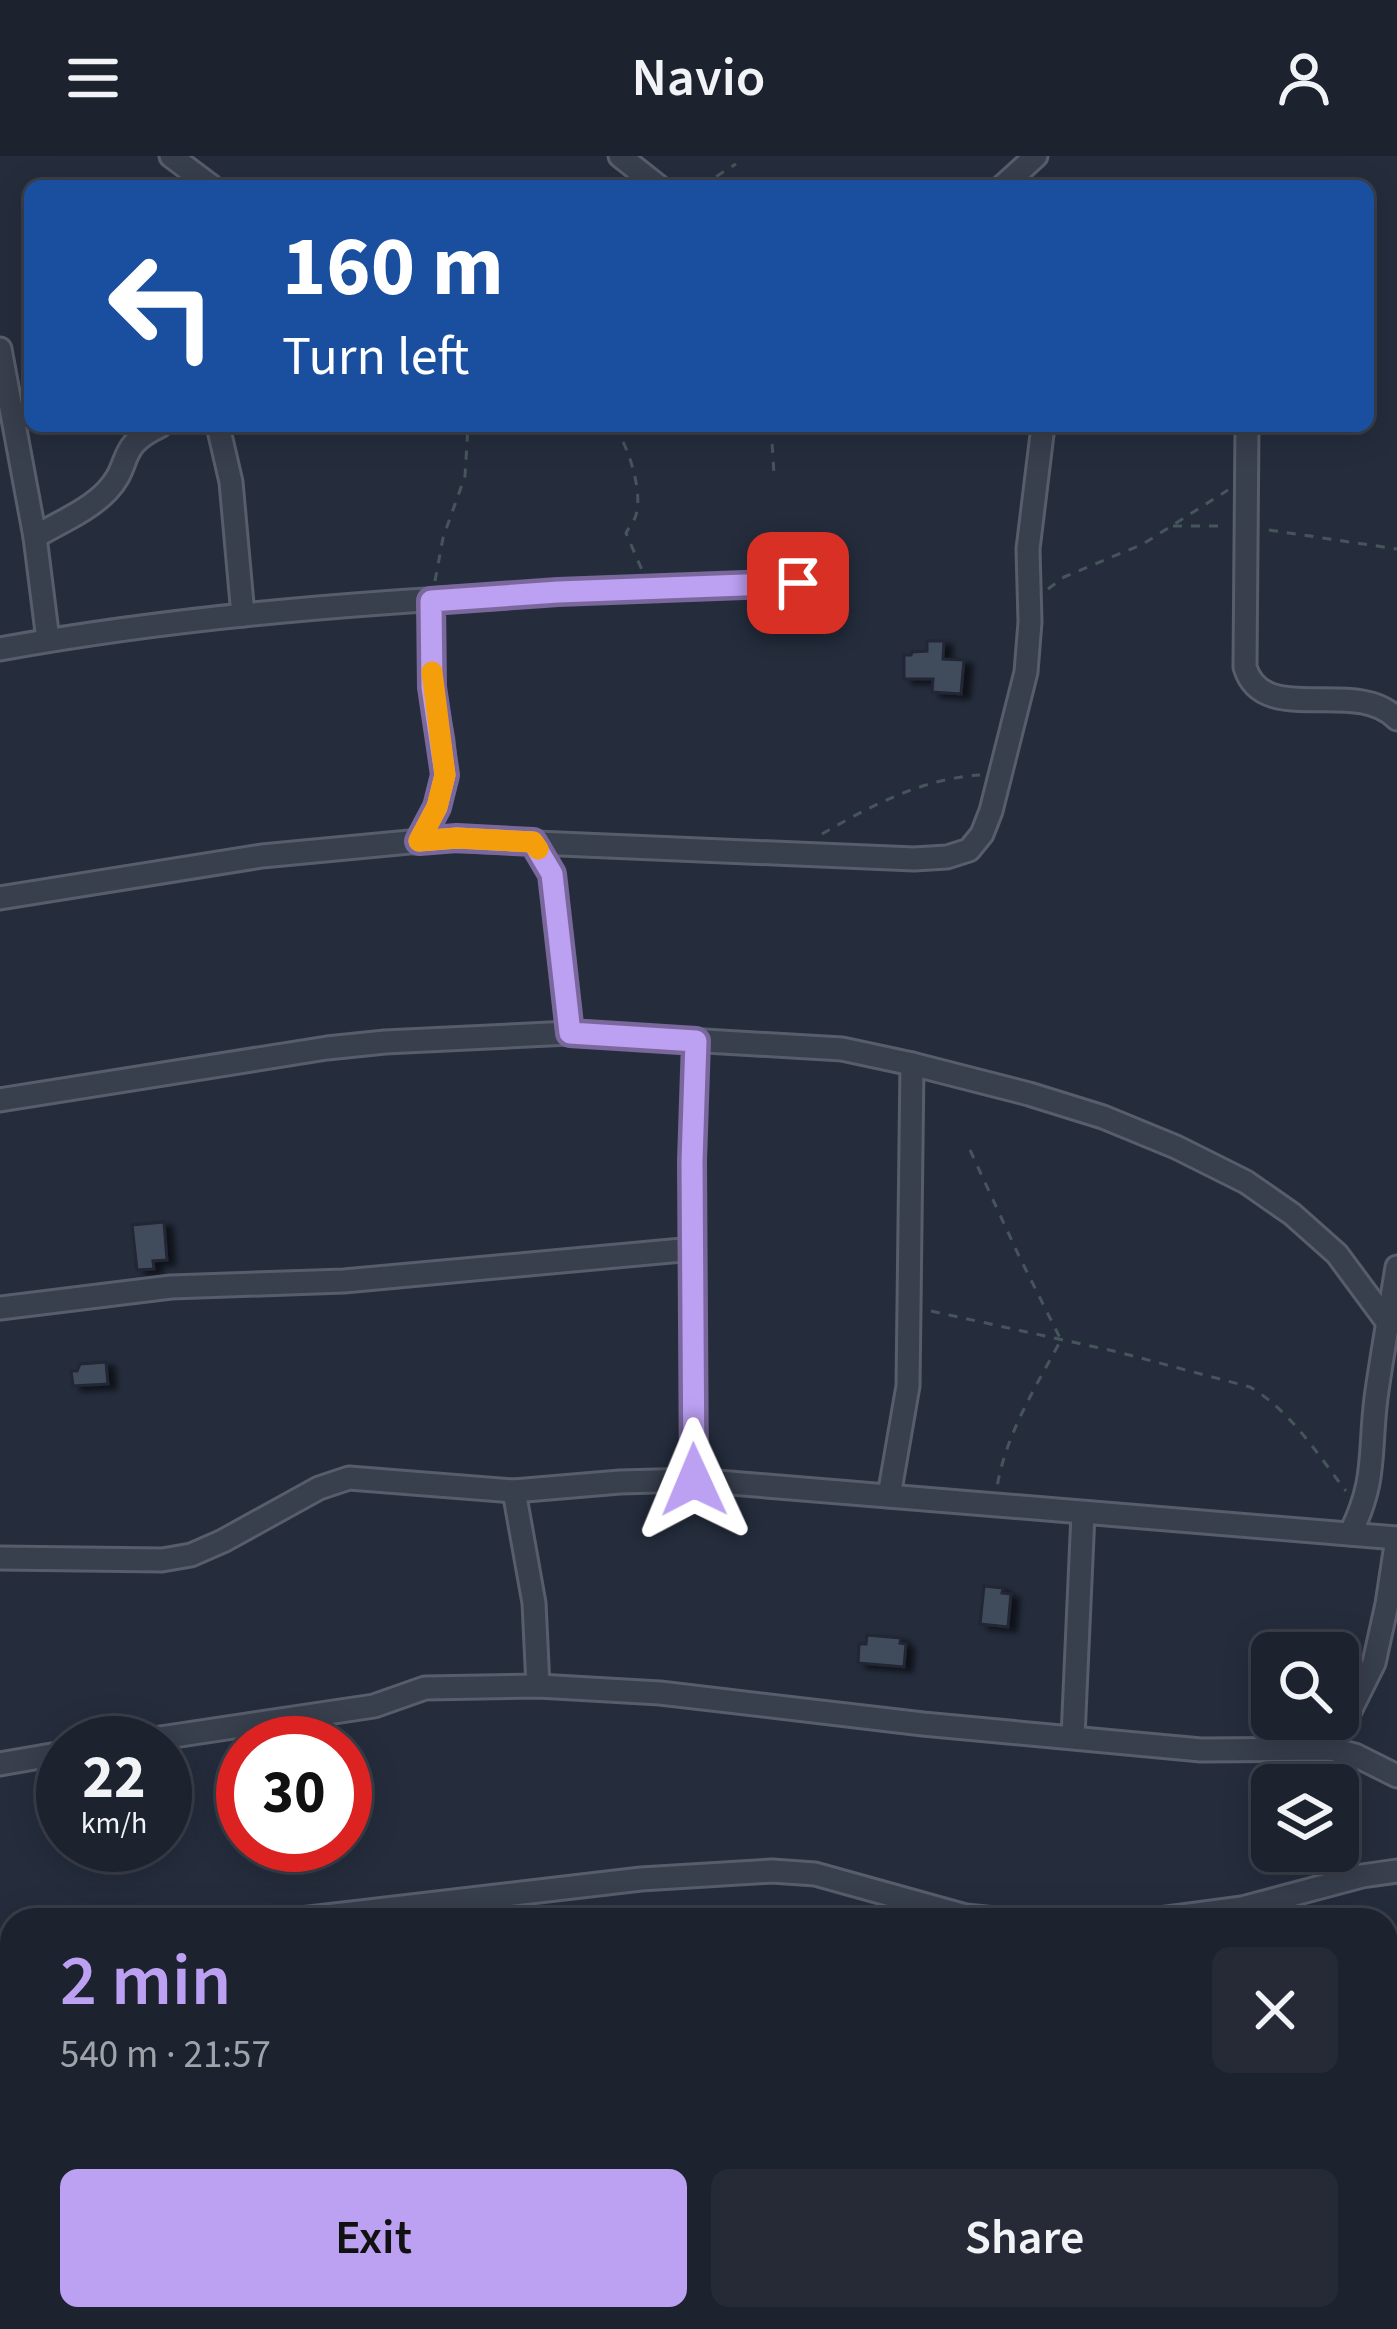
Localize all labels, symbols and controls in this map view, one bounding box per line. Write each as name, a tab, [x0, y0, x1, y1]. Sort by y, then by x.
text: Navio	[632, 40, 765, 117]
icon: menu	[60, 45, 126, 111]
icon: person	[1271, 45, 1337, 111]
text: 160 m	[282, 208, 504, 328]
icon: left	[84, 228, 240, 384]
text: Turn left	[282, 319, 469, 396]
pin	[747, 532, 849, 634]
icon: arrive	[765, 550, 831, 616]
position arrow	[631, 1417, 757, 1543]
map controls	[1251, 1632, 1359, 1872]
button: search	[1251, 1632, 1359, 1740]
speed limit sign: 30	[216, 1716, 372, 1872]
text: 22	[82, 1736, 146, 1821]
button: layers	[1251, 1764, 1359, 1872]
text: km/h	[81, 1802, 147, 1845]
text: 2 min	[60, 1930, 231, 2033]
button: close	[1212, 1947, 1338, 2073]
text: 540 m · 21:57	[60, 2027, 271, 2083]
button: Exit	[60, 2169, 687, 2307]
button: Share	[711, 2169, 1338, 2307]

